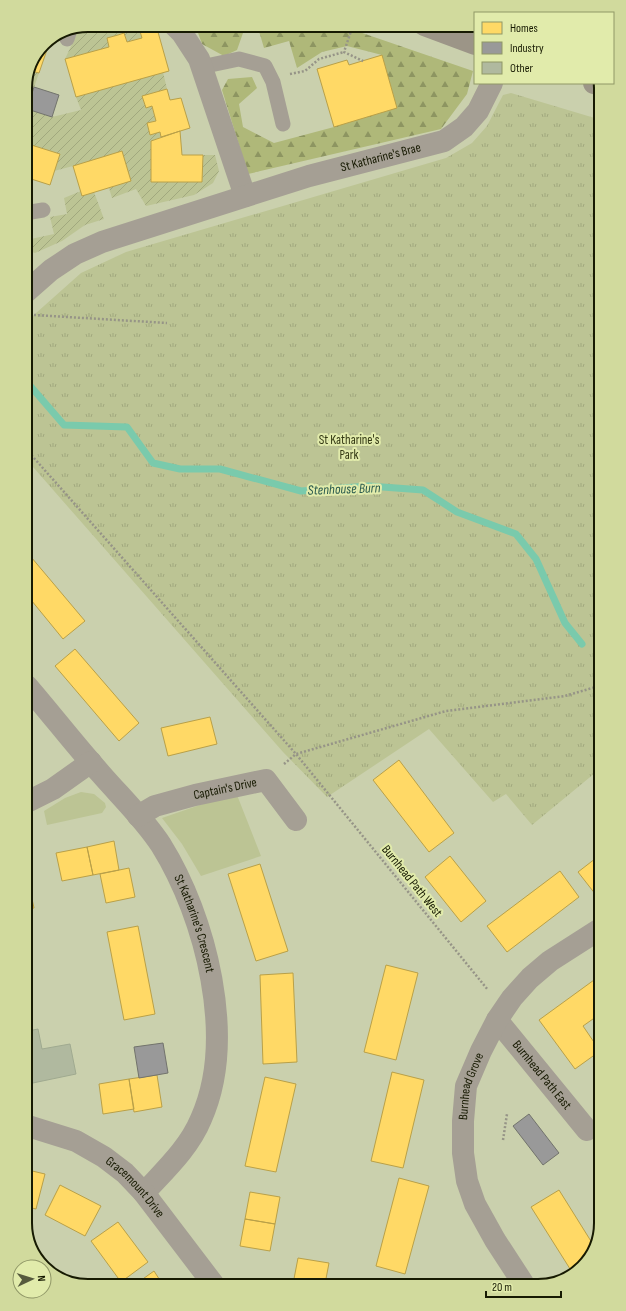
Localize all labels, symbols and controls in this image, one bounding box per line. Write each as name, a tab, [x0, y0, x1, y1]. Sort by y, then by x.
legend	[474, 12, 614, 84]
text: Homes	[510, 21, 538, 36]
text: Industry	[510, 41, 544, 56]
text: Other	[510, 61, 534, 76]
street label: St Katharine's Brae	[339, 139, 423, 175]
park label: St Katharine's Park	[319, 432, 380, 463]
water label: Stenhouse Burn	[307, 479, 381, 499]
street label: Captain's Drive	[192, 774, 258, 803]
street label: Burnhead Path West	[378, 842, 446, 920]
street label: St Katharine's Crescent	[170, 872, 218, 974]
street label: Burnhead Path East	[509, 1037, 575, 1113]
street label: Burnhead Grove	[455, 1050, 487, 1121]
street label: Gracemount Drive	[102, 1153, 168, 1221]
north arrow	[12, 1259, 52, 1299]
scale bar	[486, 1273, 561, 1299]
text: N	[35, 1275, 48, 1282]
text: 20 m	[492, 1280, 512, 1295]

